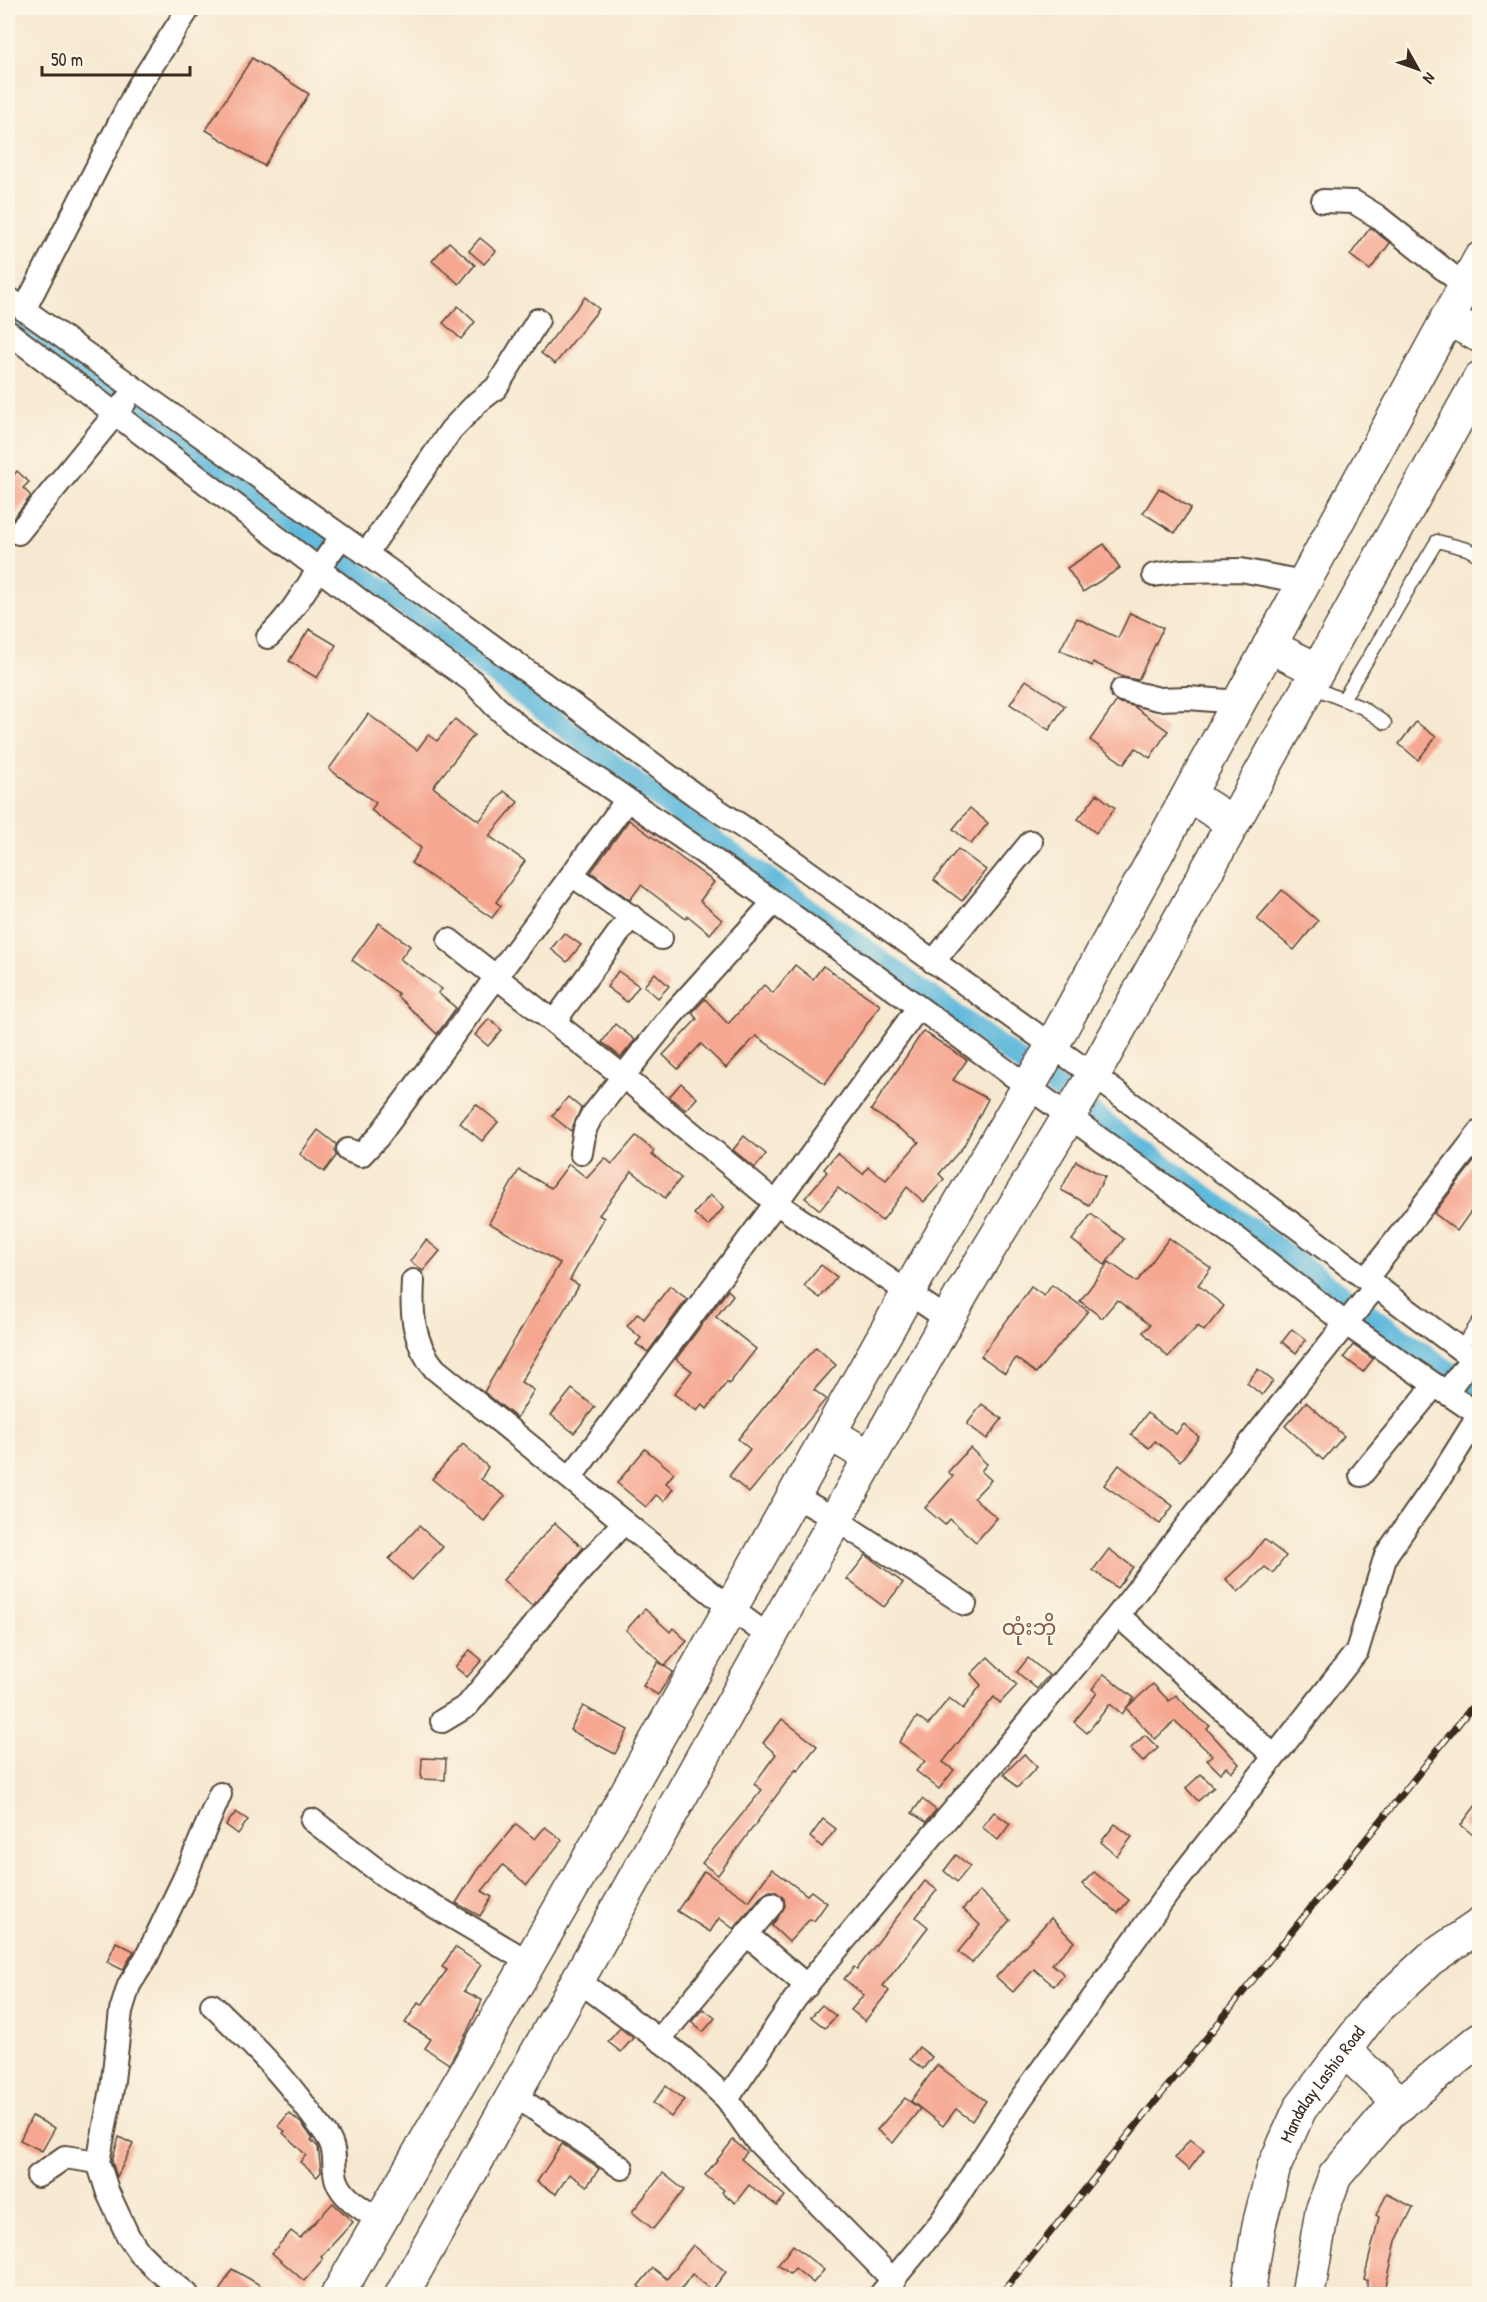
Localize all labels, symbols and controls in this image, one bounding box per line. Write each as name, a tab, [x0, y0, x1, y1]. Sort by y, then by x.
scale bar	[42, 39, 190, 77]
north arrow	[1388, 39, 1448, 99]
text: 50 m	[51, 47, 83, 72]
text: N	[1418, 68, 1441, 89]
district label: ထုံးဘို	[1002, 1612, 1056, 1645]
street label: Mandalay Lashio Road	[1273, 2020, 1370, 2147]

